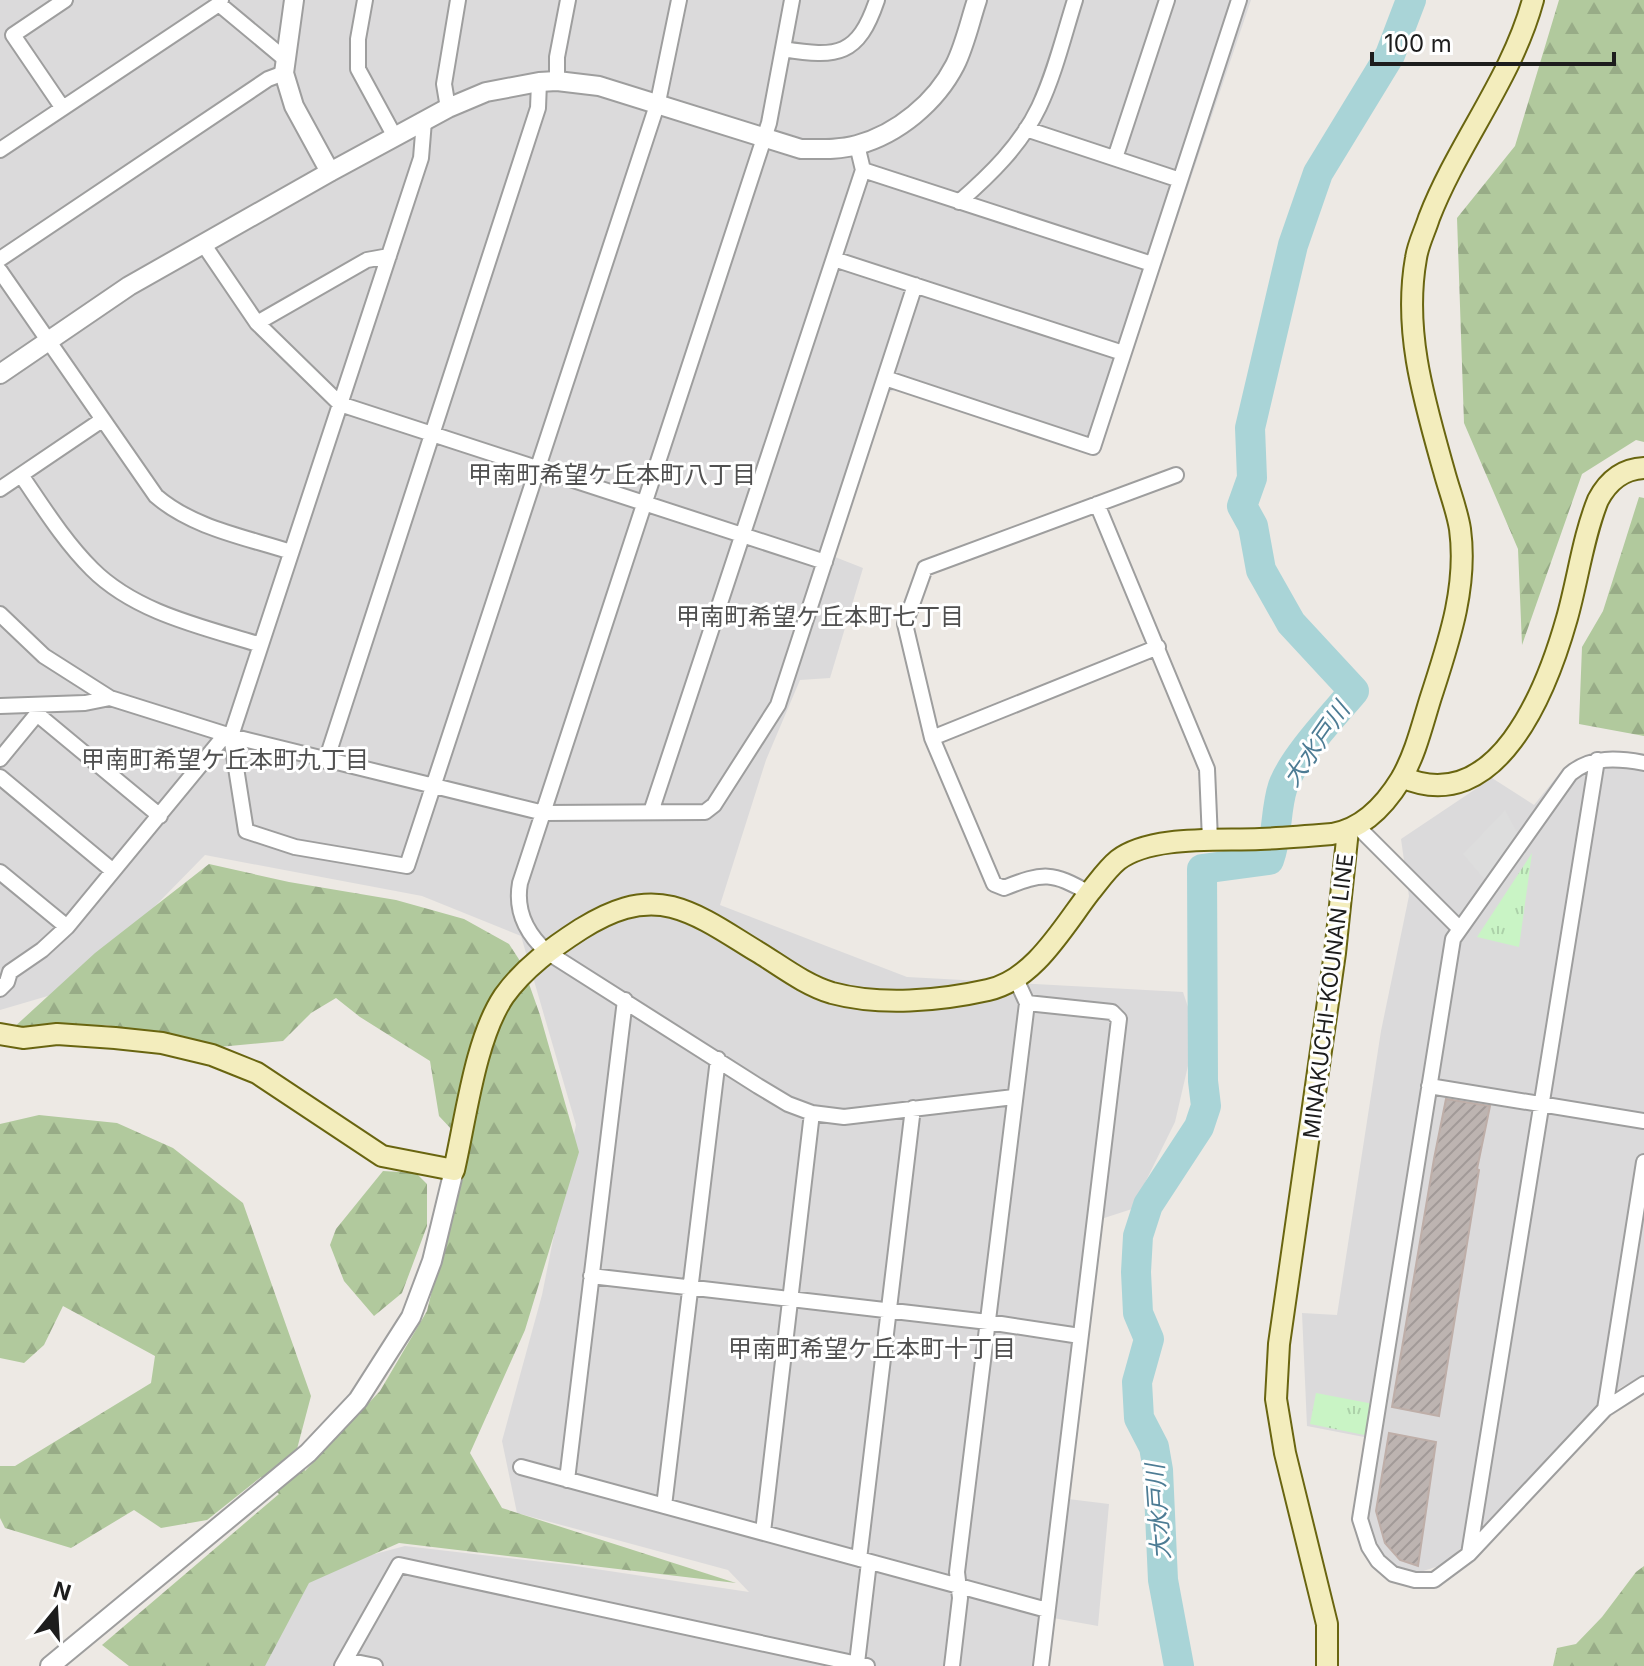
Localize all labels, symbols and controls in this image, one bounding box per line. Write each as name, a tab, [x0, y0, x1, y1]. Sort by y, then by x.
scale bar	[1372, 16, 1614, 66]
text: 100 m	[1384, 29, 1452, 58]
district label: 甲南町希望ケ丘本町八丁目	[468, 460, 756, 489]
district label: 甲南町希望ケ丘本町七丁目	[676, 602, 964, 631]
water label: 大水戸川	[1277, 694, 1357, 792]
district label: 甲南町希望ケ丘本町九丁目	[81, 745, 369, 774]
street label: MINAKUCHI-KOUNAN LINE	[1298, 852, 1358, 1140]
district label: 甲南町希望ケ丘本町十丁目	[728, 1334, 1016, 1363]
water label: 大水戸川	[1140, 1460, 1176, 1561]
north arrow	[16, 1570, 96, 1650]
text: N	[50, 1576, 74, 1606]

